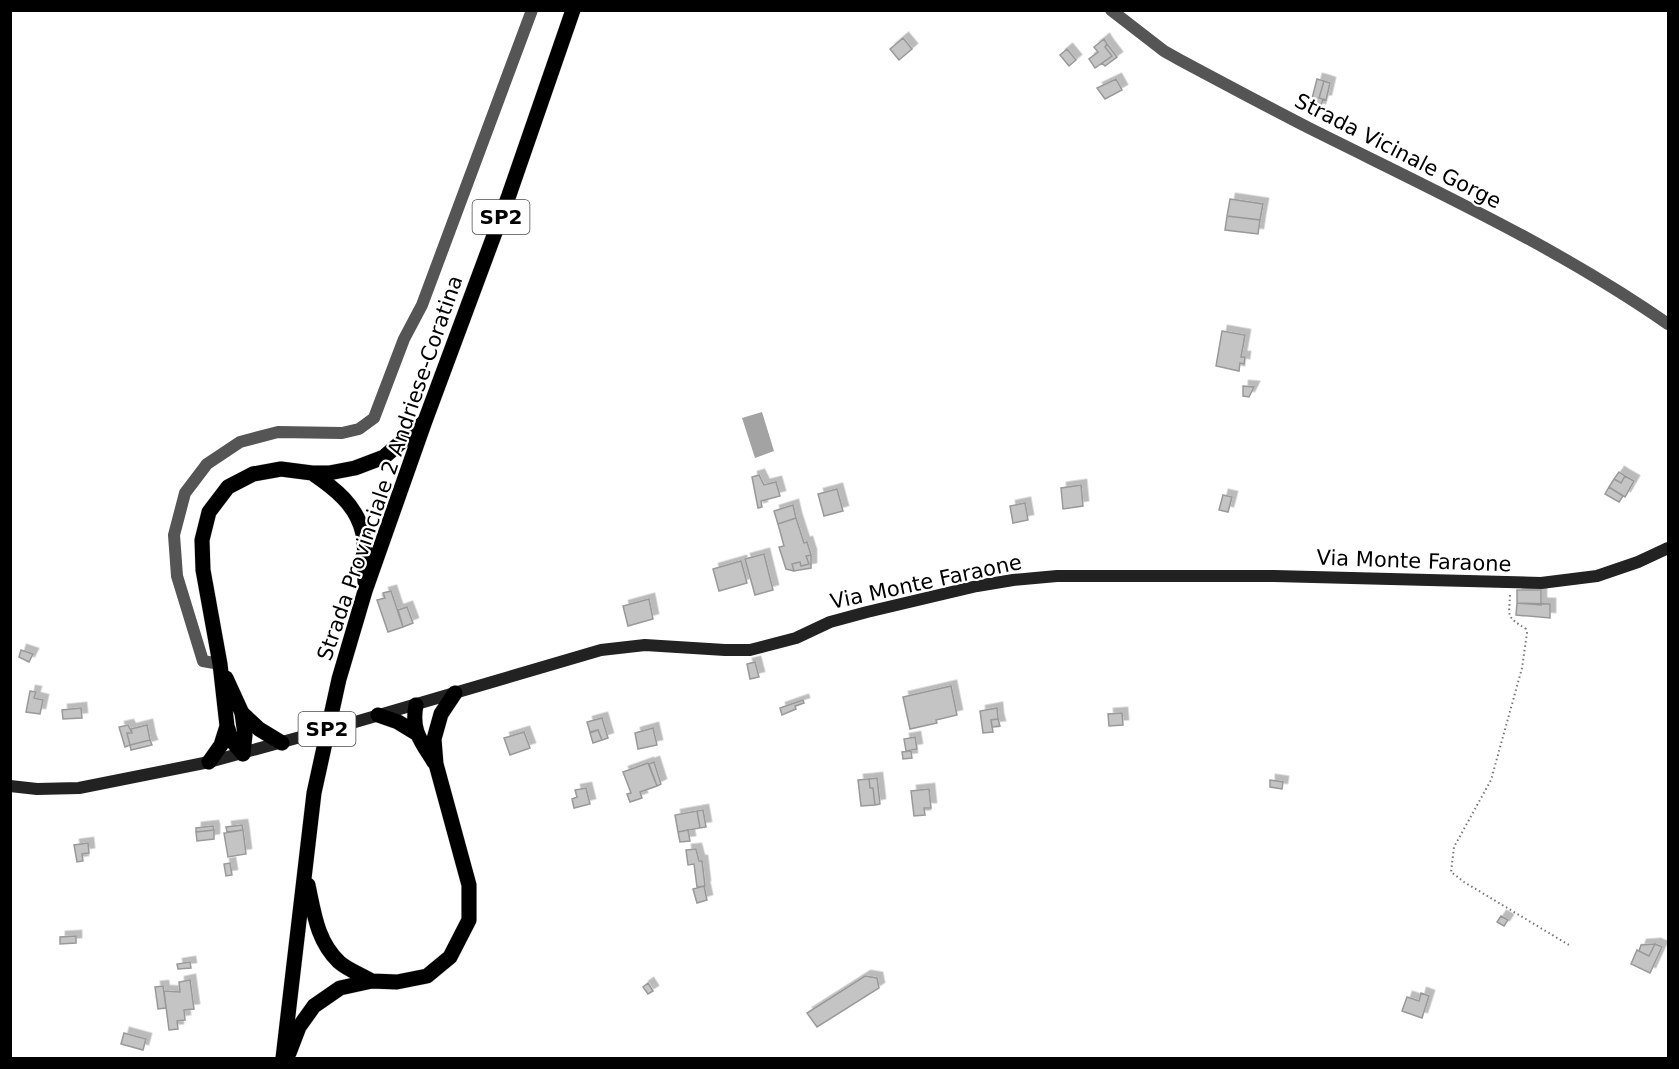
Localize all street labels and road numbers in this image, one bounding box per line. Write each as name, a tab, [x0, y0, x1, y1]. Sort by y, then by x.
street label: Strada Vicinale Gorge	[1291, 88, 1505, 214]
road number: SP2	[472, 200, 530, 234]
street label: Strada Provinciale 2 Andriese-Coratina	[313, 272, 467, 664]
street label: Via Monte Faraone	[1316, 546, 1512, 576]
street label: Via Monte Faraone	[828, 550, 1024, 614]
road number: SP2	[298, 712, 356, 746]

